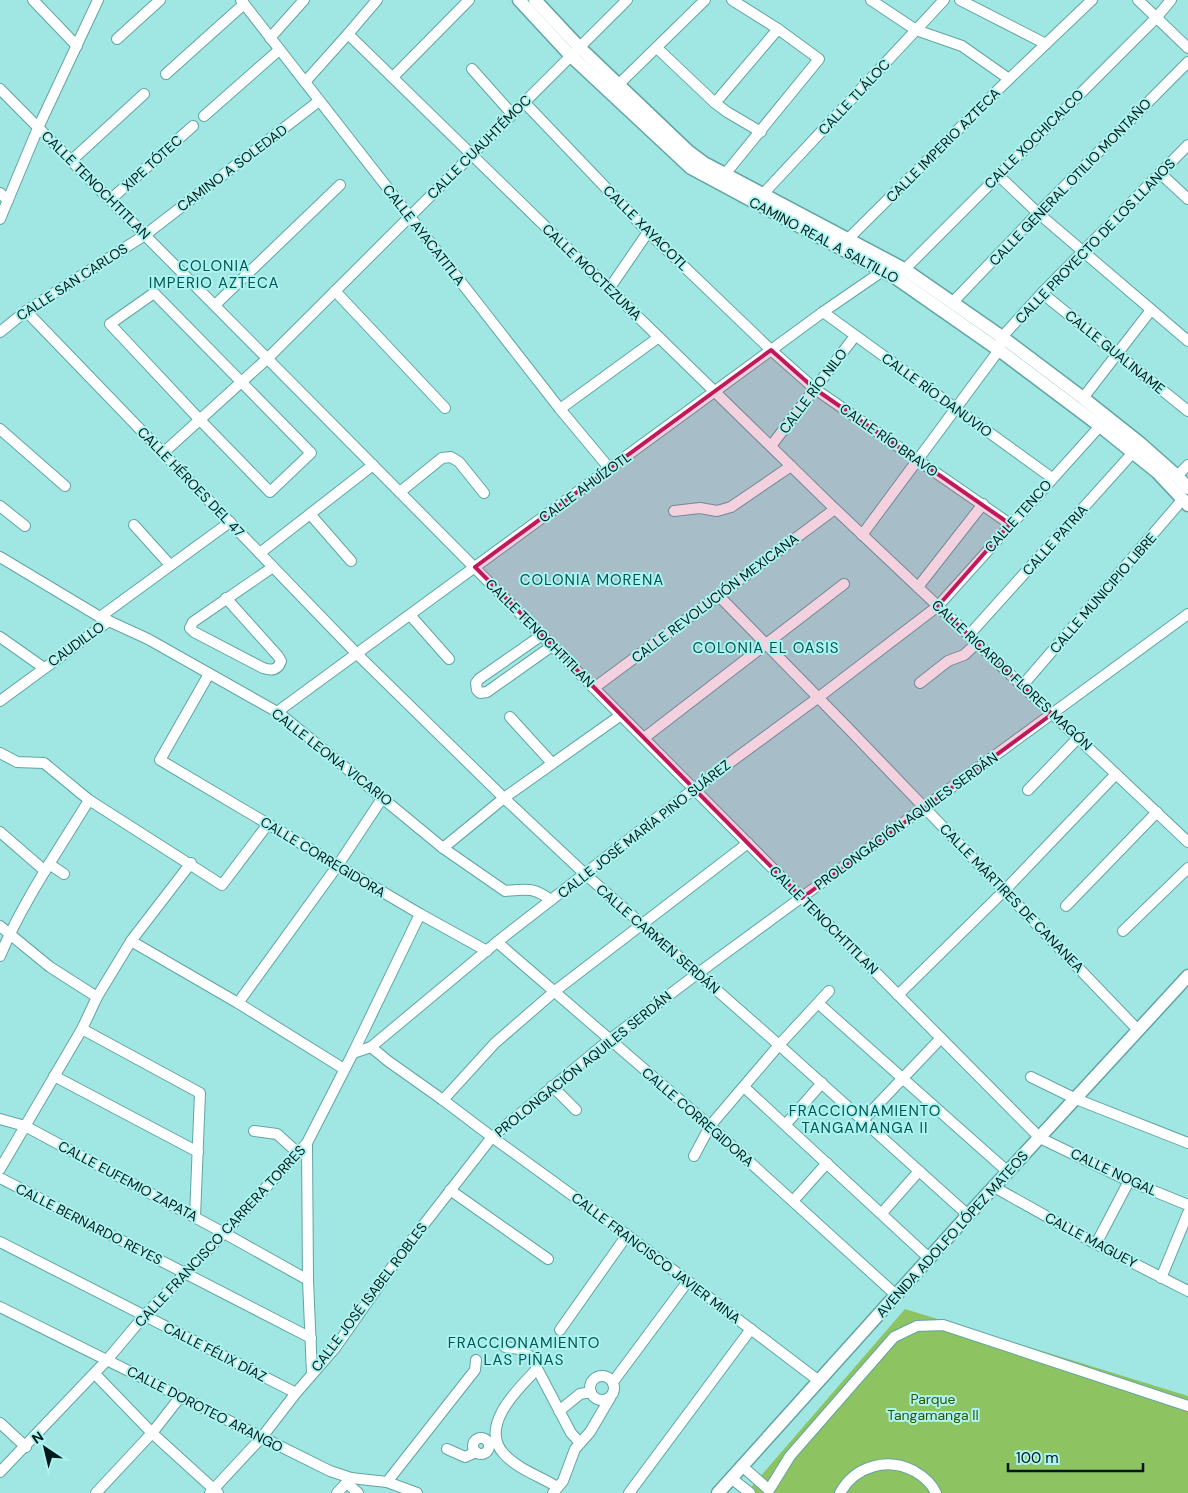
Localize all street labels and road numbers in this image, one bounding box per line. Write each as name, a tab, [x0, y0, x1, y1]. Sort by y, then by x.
street label: CALLE TLÁLOC	[814, 55, 894, 139]
street label: CALLE IMPERIO AZTECA	[882, 84, 1004, 206]
street label: CALLE XOCHICALCO	[980, 85, 1088, 193]
street label: CALLE CUAUHTÉMOC	[423, 91, 535, 203]
street label: CALLE GENERAL OTILIO MONTAÑO	[985, 94, 1155, 269]
street label: CAMINO A SOLEDAD	[173, 121, 291, 215]
street label: CALLE TENOCHTITLAN	[38, 127, 154, 243]
street label: XIPE TÓTEC	[118, 131, 186, 195]
street label: CALLE PROYECTO DE LOS LLANOS	[1011, 155, 1179, 327]
street label: CALLE AYACATITLA	[379, 181, 469, 289]
street label: CALLE XAYACOTL	[599, 181, 693, 275]
street label: CAMINO REAL A SALTILLO	[746, 193, 902, 287]
street label: CALLE MOCTEZUMA	[538, 220, 646, 324]
street label: CALLE SAN CARLOS	[13, 239, 131, 325]
street label: CALLE GUALINAME	[1061, 306, 1169, 398]
street label: CALLE RÍO NILO	[775, 345, 851, 437]
street label: CALLE RÍO DANUVIO	[878, 349, 996, 441]
street label: CALLE RÍO BRAVO	[836, 399, 942, 481]
street label: CALLE HÉROES DEL 47	[134, 423, 248, 541]
street label: CALLE AHUÍZOTL	[535, 448, 635, 526]
street label: CALLE TENCO	[981, 476, 1056, 556]
street label: CALLE PATRIA	[1018, 501, 1092, 579]
street label: CALLE REVOLUCIÓN MEXICANA	[628, 529, 802, 667]
street label: CALLE MUNICIPIO LIBRE	[1046, 529, 1160, 657]
street label: CALLE TENOCHTITLAN	[482, 575, 598, 691]
street label: CALLE RICARDO FLORES MAGÓN	[928, 596, 1096, 754]
street label: CAUDILLO	[44, 617, 108, 671]
street label: CALLE LEONA VICARIO	[268, 704, 396, 810]
street label: PROLONGACIÓN AQUILES SERDÁN	[811, 748, 1001, 894]
street label: CALLE JOSÉ MARÍA PINO SUÁREZ	[554, 756, 734, 902]
street label: CALLE CORREGIDORA	[257, 812, 389, 902]
street label: CALLE MÁRTIRES DE CANANEA	[936, 820, 1088, 976]
street label: CALLE TENOCHTITLAN	[766, 862, 882, 978]
street label: CALLE CARMEN SERDÁN	[592, 880, 724, 998]
street label: PROLONGACIÓN AQUILES SERDÁN	[491, 987, 675, 1141]
street label: CALLE CORREGIDORA	[638, 1063, 758, 1171]
street label: CALLE EUFEMIO ZAPATA	[55, 1137, 201, 1225]
street label: CALLE FRANCISCO CARRERA TORRES	[131, 1141, 309, 1331]
street label: CALLE NOGAL	[1068, 1144, 1160, 1200]
street label: AVENIDA ADOLFO LÓPEZ MATEOS	[872, 1147, 1032, 1321]
street label: CALLE BERNARDO REYES	[13, 1179, 165, 1269]
street label: CALLE FRANCISCO JAVIER MINA	[568, 1188, 744, 1328]
street label: CALLE MAGUEY	[1042, 1208, 1140, 1272]
street label: CALLE JOSÉ ISABEL ROBLES	[307, 1219, 431, 1375]
street label: CALLE FÉLIX DÍAZ	[160, 1318, 270, 1386]
street label: CALLE DOROTEO ARANGO	[124, 1362, 286, 1456]

